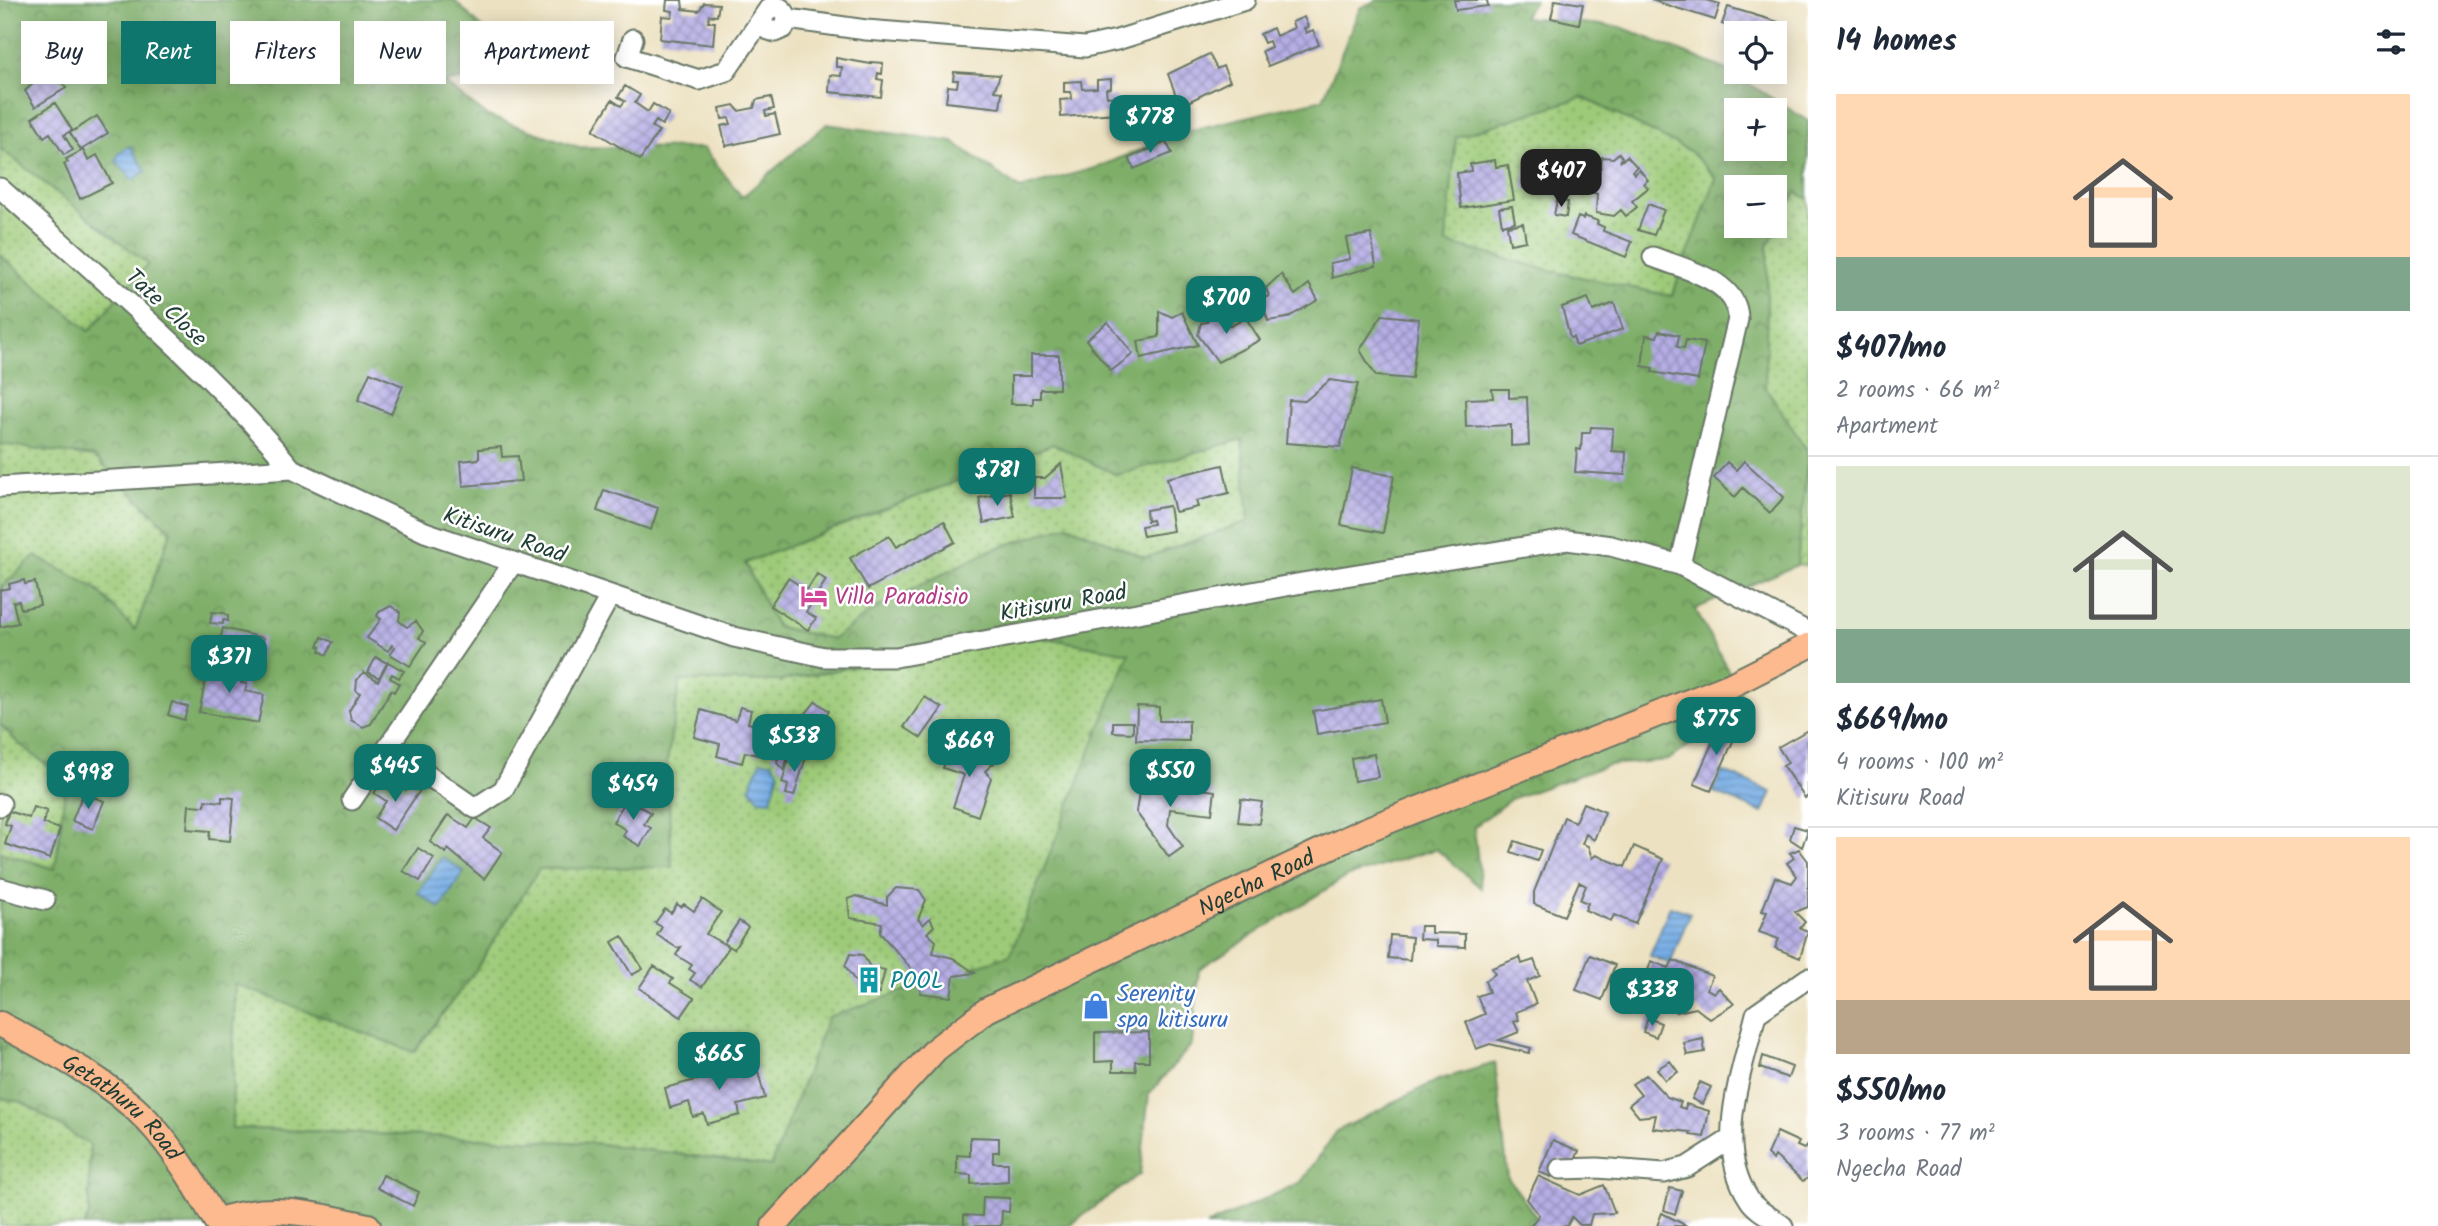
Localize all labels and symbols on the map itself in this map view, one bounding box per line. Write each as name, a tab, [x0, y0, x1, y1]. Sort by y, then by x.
pin: $778	[1109, 96, 1191, 155]
pin: $407	[1520, 150, 1602, 209]
street label: Tate Close	[116, 261, 215, 356]
pin: $700	[1185, 276, 1267, 336]
pin: $781	[956, 448, 1038, 508]
street label: Kitisuru Road	[438, 498, 571, 574]
street label: Kitisuru Road	[997, 575, 1130, 633]
place label: Villa Paradisio	[835, 580, 968, 616]
hotel icon: Villa Paradisio	[799, 581, 829, 611]
pin: $371	[188, 636, 270, 695]
pin: $775	[1675, 698, 1757, 757]
pin: $538	[753, 714, 835, 774]
pin: $669	[928, 720, 1010, 779]
pin: $445	[354, 744, 436, 804]
pin: $550	[1129, 750, 1211, 809]
pin: $998	[47, 752, 129, 811]
pin: $454	[592, 762, 674, 822]
street label: Ngecha Road	[1192, 840, 1322, 927]
place label: POOL	[890, 964, 943, 1000]
building icon: POOL	[854, 965, 884, 995]
pin: $338	[1611, 968, 1693, 1028]
place label: Serenity spa kitisuru	[1117, 977, 1228, 1039]
shop icon: Serenity spa kitisuru	[1081, 991, 1111, 1021]
pin: $665	[678, 1032, 760, 1092]
street label: Getathuru Road	[55, 1046, 190, 1170]

